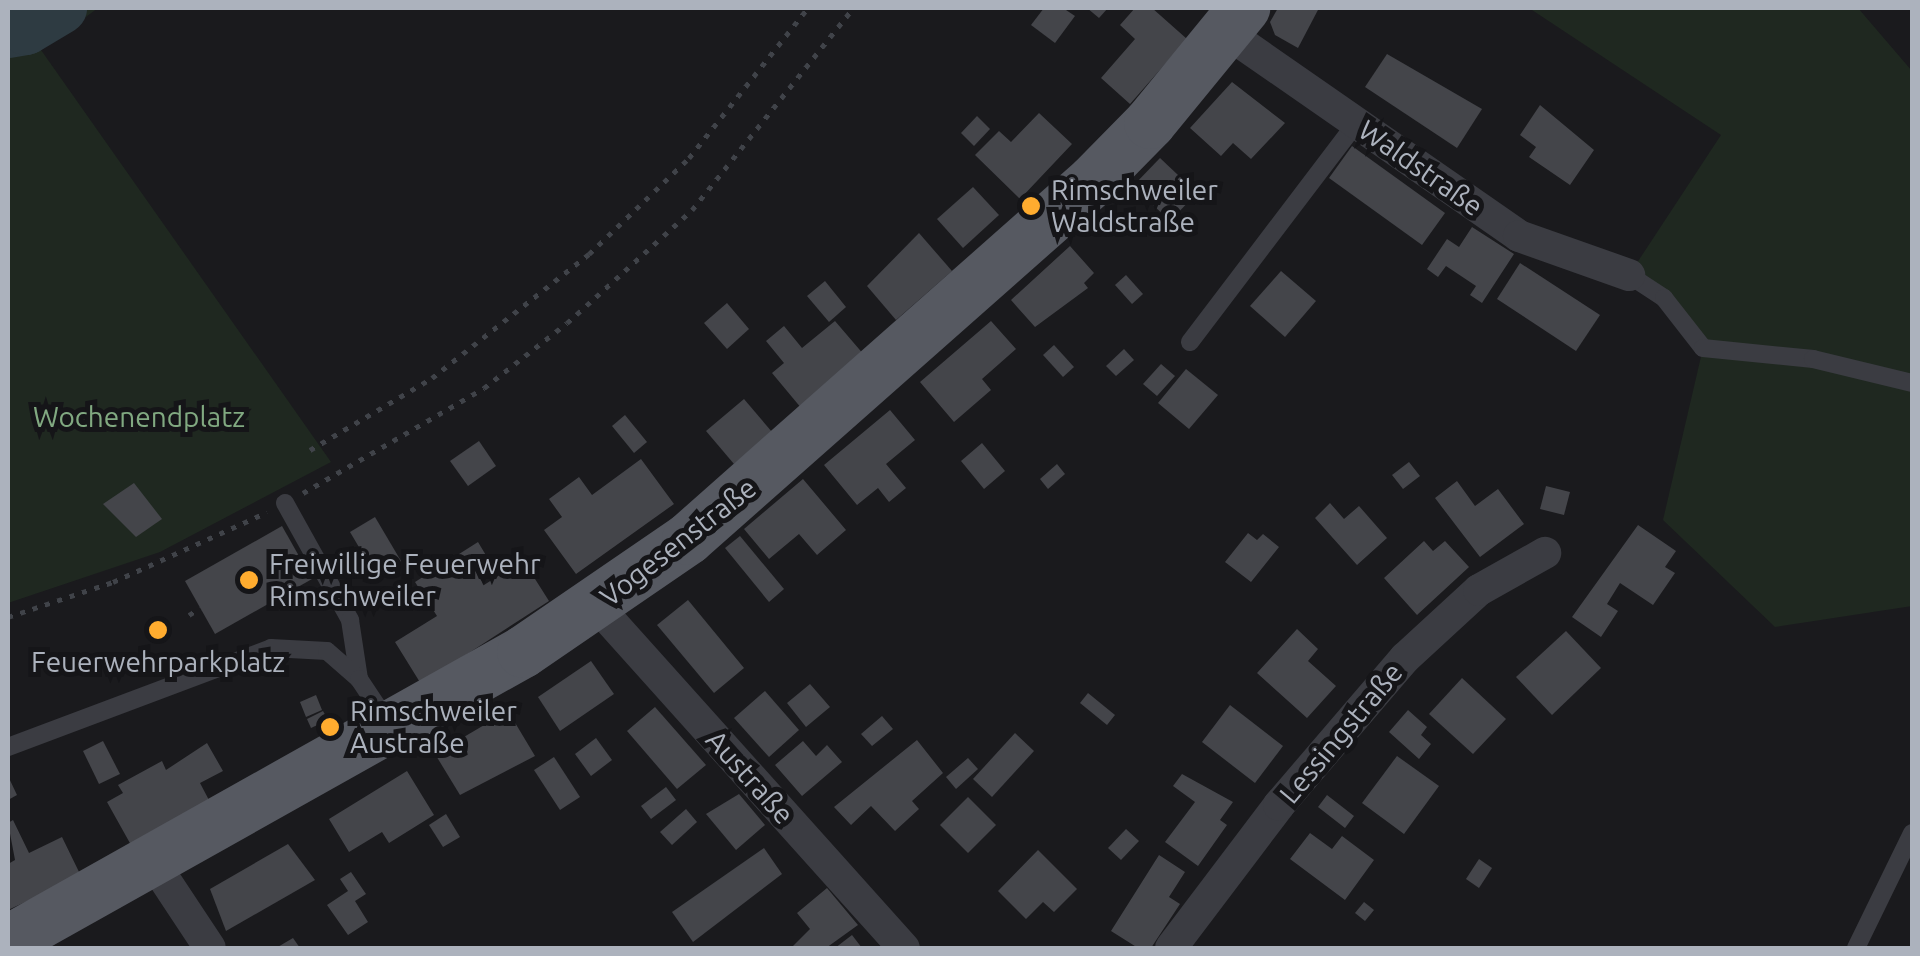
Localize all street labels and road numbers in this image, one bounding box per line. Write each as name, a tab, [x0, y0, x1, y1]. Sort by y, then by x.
street label: Waldstraße	[1352, 113, 1490, 223]
street label: Vogesenstraße	[593, 471, 763, 613]
street label: Lessingstraße	[1272, 656, 1410, 810]
street label: Austraße	[699, 723, 801, 831]

